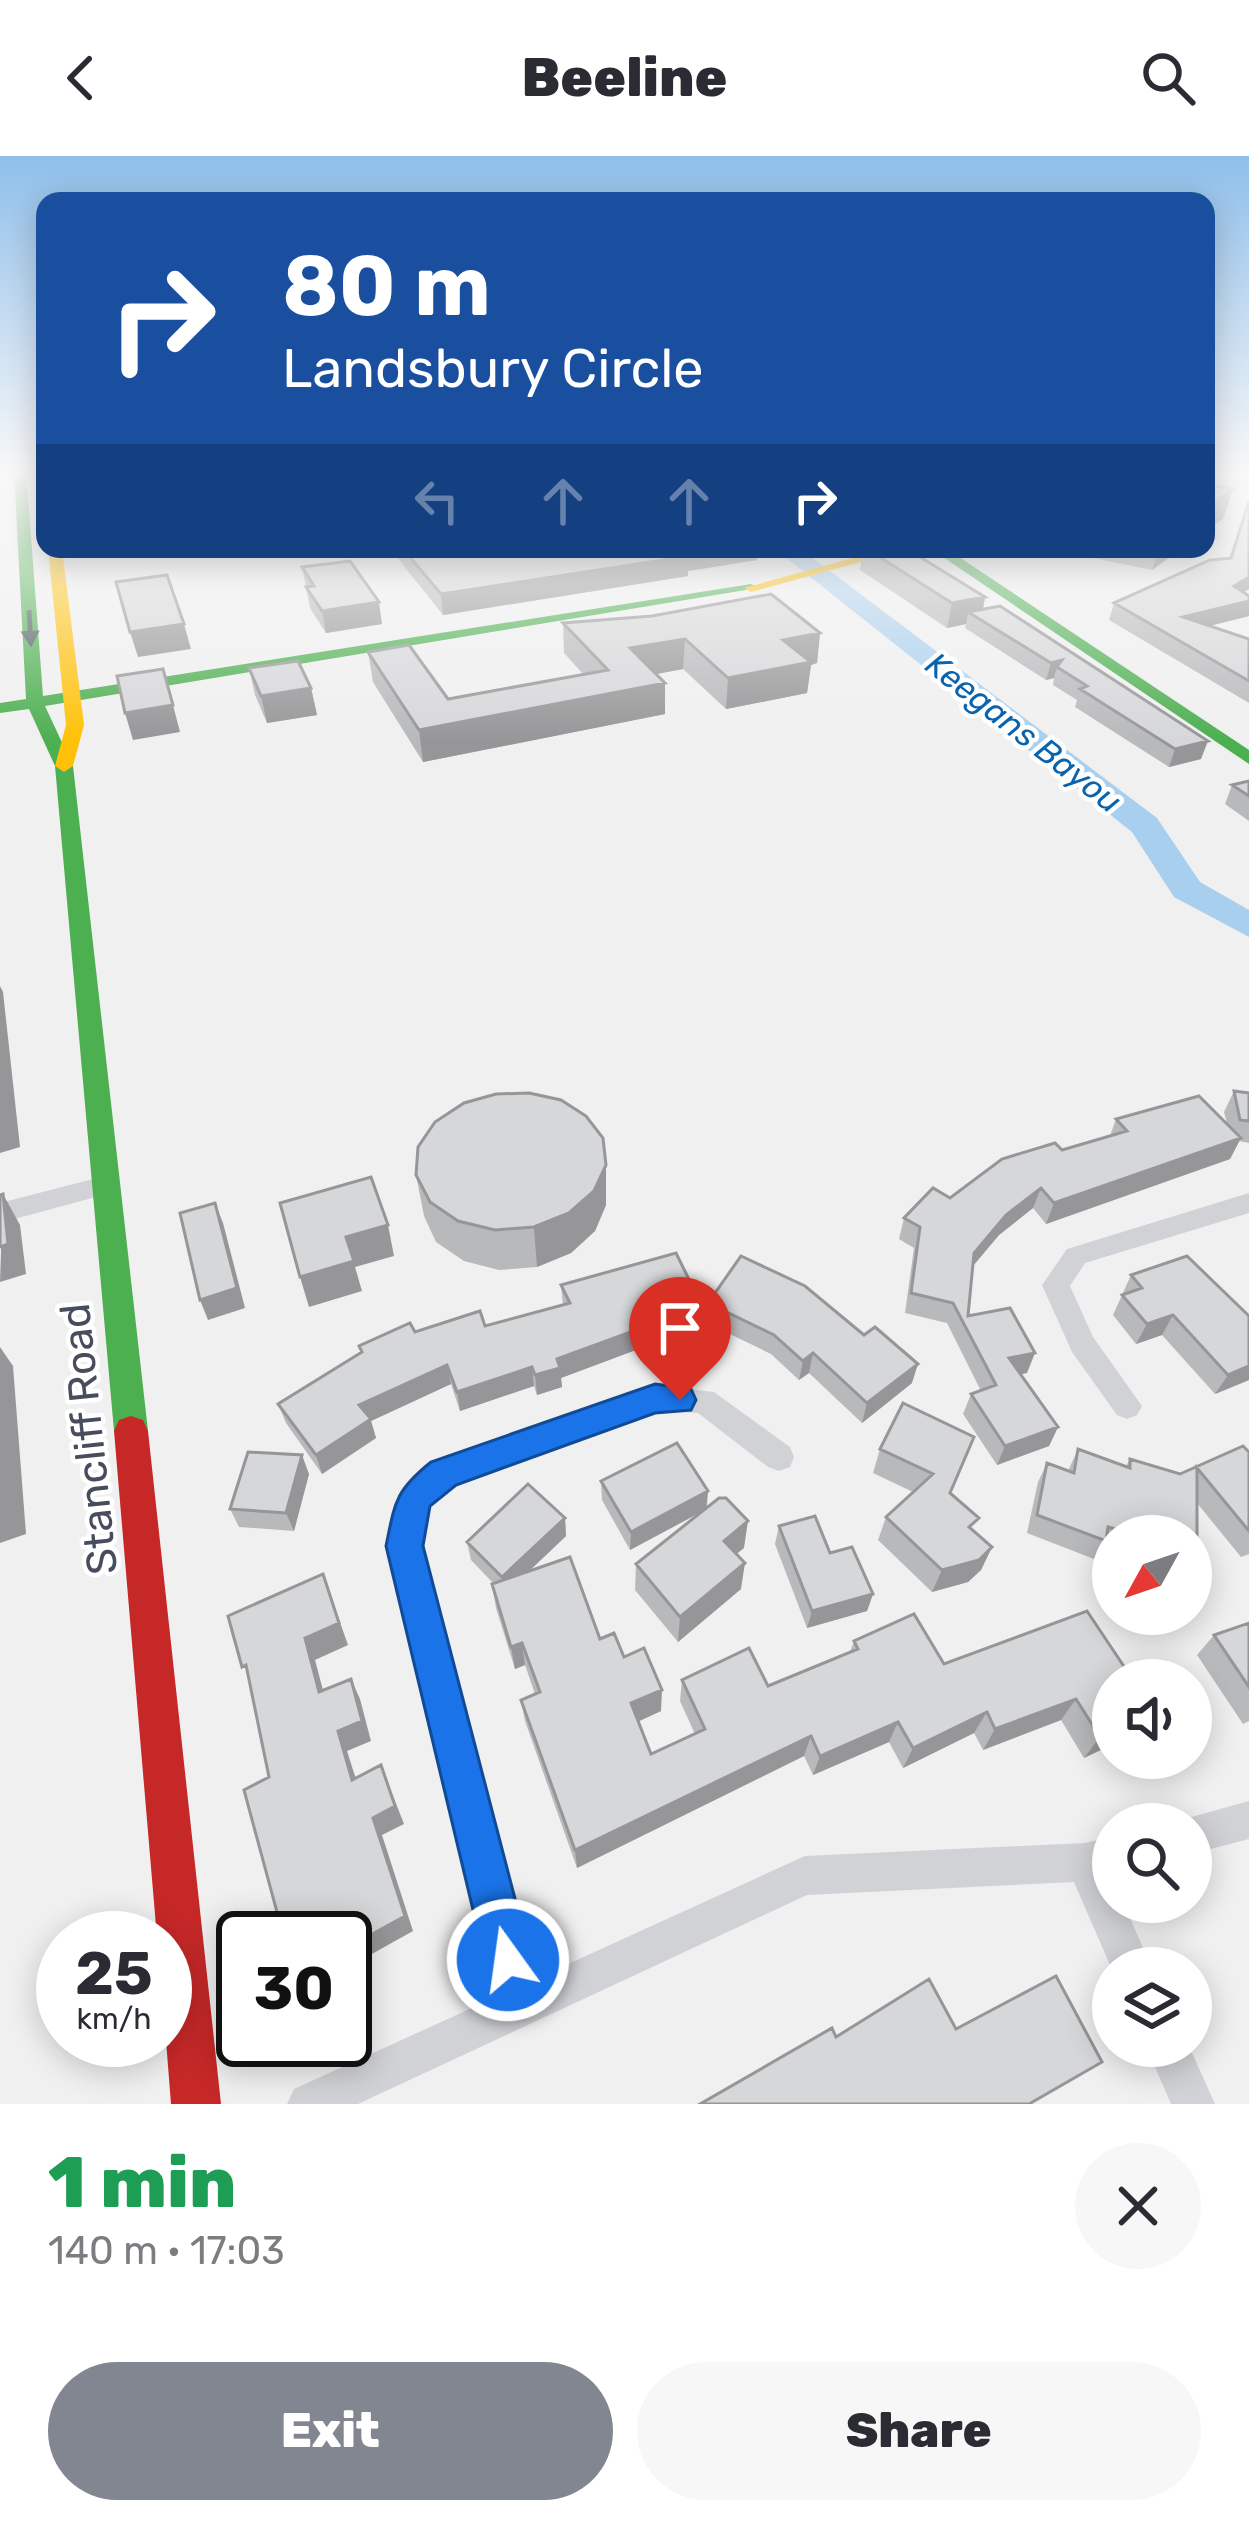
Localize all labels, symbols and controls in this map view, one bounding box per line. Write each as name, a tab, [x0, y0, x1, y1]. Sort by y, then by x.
icon: back	[48, 45, 114, 111]
icon: search	[1135, 45, 1201, 111]
text: Beeline	[522, 46, 727, 110]
text: 80 m	[282, 236, 491, 336]
icon: right	[84, 240, 240, 396]
text: Landsbury Circle	[282, 337, 704, 401]
icon: left	[404, 468, 470, 534]
icon: ahead	[530, 468, 596, 534]
icon: ahead	[656, 468, 722, 534]
icon: right	[782, 468, 848, 534]
one-way arrow	[21, 610, 40, 648]
water label: Keegans Bayou	[918, 644, 1129, 821]
pin	[629, 1277, 731, 1400]
icon: arrive	[647, 1295, 713, 1361]
street label: Stancliff Road	[50, 1301, 128, 1577]
north arrow	[1092, 1515, 1212, 1635]
map controls	[1092, 1515, 1212, 2067]
button: sound	[1092, 1659, 1212, 1779]
button: search	[1092, 1803, 1212, 1923]
position arrow	[445, 1897, 571, 2023]
speed limit sign: 30	[216, 1911, 372, 2067]
text: 25	[75, 1938, 153, 2009]
button: layers	[1092, 1947, 1212, 2067]
text: km/h	[77, 2001, 151, 2037]
text: 1 min	[48, 2140, 236, 2225]
button: close	[1075, 2143, 1201, 2269]
text: 140 m · 17:03	[48, 2228, 285, 2274]
button: Exit	[48, 2362, 613, 2500]
button: Share	[637, 2362, 1201, 2500]

